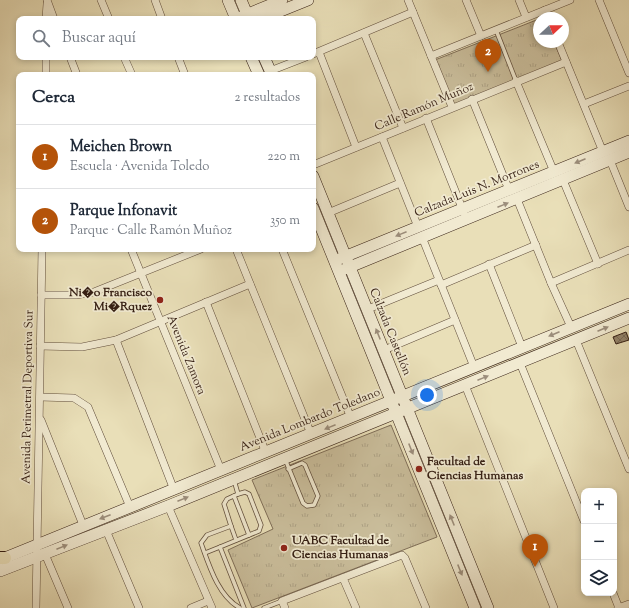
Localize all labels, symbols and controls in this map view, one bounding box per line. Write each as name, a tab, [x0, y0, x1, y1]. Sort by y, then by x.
north arrow	[533, 12, 569, 48]
search box	[16, 16, 316, 60]
icon: search	[30, 27, 52, 49]
text: Buscar aquí	[62, 28, 136, 49]
pin: 2	[475, 39, 501, 72]
street label: Calle Ramón Muñoz	[372, 78, 477, 136]
text: Cerca	[32, 86, 75, 110]
text: 2 resultados	[234, 89, 300, 107]
text: Meichen Brown	[70, 137, 172, 158]
text: 1	[43, 148, 47, 166]
text: 220 m	[267, 148, 300, 166]
street label: Calzada Luis N. Morrones	[412, 156, 542, 222]
text: Escuela · Avenida Toledo	[70, 158, 209, 176]
one-way arrow	[573, 159, 585, 165]
text: Parque Infonavit	[70, 201, 177, 222]
one-way arrow	[497, 201, 509, 207]
text: 2	[42, 212, 48, 230]
text: 350 m	[270, 212, 300, 230]
text: Parque · Calle Ramón Muñoz	[70, 222, 232, 240]
one-way arrow	[394, 232, 406, 238]
place label: Ni�o Francisco Mi�Rquez	[68, 284, 152, 316]
street label: Calzada Castellón	[364, 286, 416, 378]
marker: Ni�o Francisco Mi�Rquez	[155, 295, 165, 305]
street label: Avenida Perimetral Deportiva Sur	[17, 309, 39, 484]
street label: Avenida Zamora	[162, 312, 210, 398]
one-way arrow	[597, 326, 608, 332]
one-way arrow	[374, 327, 380, 339]
one-way arrow	[548, 331, 559, 337]
one-way arrow	[477, 375, 488, 381]
street label: Avenida Lombardo Toledano	[237, 383, 383, 456]
your location	[417, 385, 437, 405]
one-way arrow	[323, 424, 335, 430]
one-way arrow	[408, 444, 414, 456]
place label: Facultad de Ciencias Humanas	[426, 453, 524, 485]
marker: Facultad de Ciencias Humanas	[414, 464, 424, 474]
map controls	[581, 488, 617, 596]
button: +	[581, 488, 617, 524]
one-way arrow	[178, 496, 190, 502]
one-way arrow	[449, 513, 455, 525]
one-way arrow	[99, 514, 111, 520]
button: −	[581, 524, 617, 560]
place label: UABC Facultad de Ciencias Humanas	[291, 532, 389, 564]
pin: 1	[522, 534, 548, 567]
marker: UABC Facultad de Ciencias Humanas	[279, 543, 289, 553]
one-way arrow	[57, 544, 68, 550]
button: layers	[581, 560, 617, 596]
one-way arrow	[457, 564, 463, 576]

